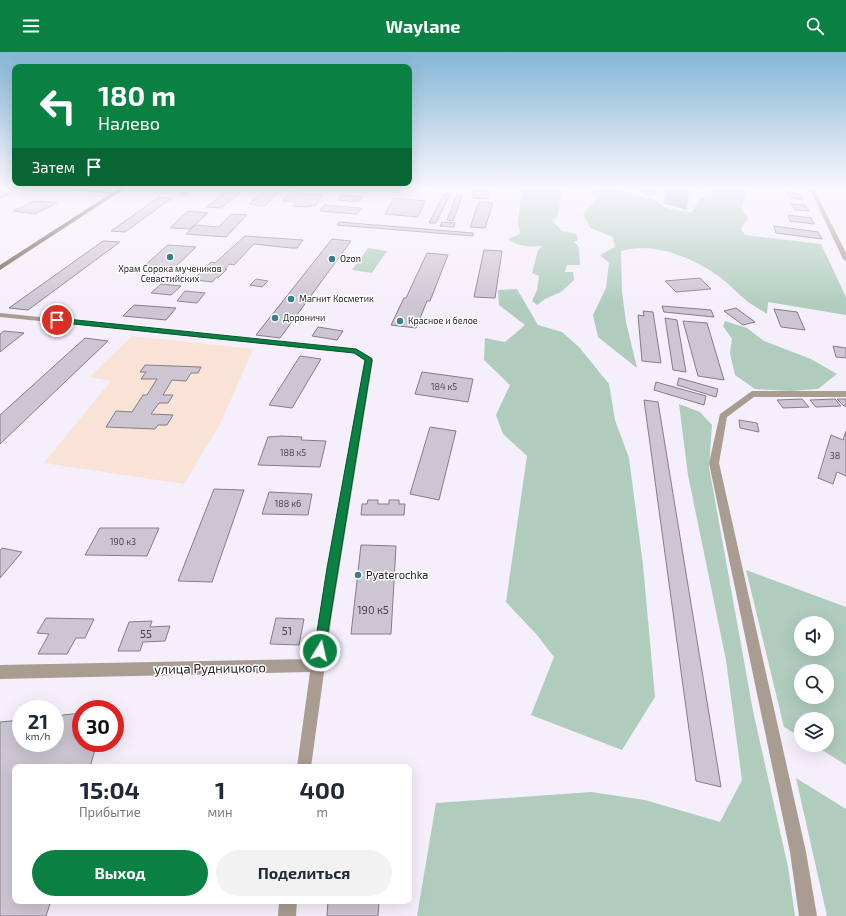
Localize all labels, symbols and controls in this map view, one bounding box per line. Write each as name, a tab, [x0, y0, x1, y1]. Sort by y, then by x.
icon: menu	[20, 15, 42, 37]
text: Waylane	[386, 15, 460, 37]
icon: search	[804, 15, 826, 37]
text: 180 m	[98, 78, 176, 112]
icon: left	[32, 80, 84, 132]
text: Налево	[98, 112, 160, 134]
icon: arrive	[83, 156, 105, 178]
text: Затем	[32, 158, 75, 176]
marker: Храм Сорока мучеников Севастийских	[165, 252, 175, 262]
place label: Ozon	[340, 253, 361, 264]
marker: Ozon	[327, 254, 337, 264]
place label: Храм Сорока мучеников Севастийских	[118, 263, 222, 284]
place label: Магнит Косметик	[299, 293, 374, 304]
marker: Магнит Косметик	[286, 294, 296, 304]
pin	[40, 303, 74, 337]
icon: arrive	[46, 309, 68, 331]
place label: Дороничи	[283, 312, 325, 323]
marker: Дороничи	[270, 313, 280, 323]
place label: Красное и белое	[408, 315, 478, 326]
marker: Красное и белое	[395, 316, 405, 326]
house number: 184 к5	[431, 381, 457, 392]
house number: 188 к5	[280, 447, 306, 458]
house number: 38	[830, 450, 840, 461]
house number: 188 к6	[275, 498, 301, 509]
house number: 190 к3	[110, 536, 136, 547]
place label: Pyaterochka	[366, 568, 428, 581]
marker: Pyaterochka	[353, 570, 363, 580]
house number: 190 к5	[357, 603, 389, 616]
map controls	[794, 616, 834, 752]
button: sound	[794, 616, 834, 656]
house number: 51	[282, 624, 292, 637]
house number: 55	[140, 627, 152, 640]
position arrow	[299, 630, 341, 672]
street label: улица Рудницкого	[154, 659, 266, 677]
button: search	[794, 664, 834, 704]
speed limit sign: 30	[72, 700, 124, 752]
text: 21	[28, 709, 48, 733]
button: layers	[794, 712, 834, 752]
text: km/h	[26, 730, 50, 742]
text: 15:04	[80, 775, 140, 804]
text: 1	[215, 775, 225, 804]
text: 400	[299, 775, 345, 804]
text: Прибытие	[79, 804, 141, 820]
text: мин	[208, 804, 233, 820]
text: m	[317, 804, 328, 820]
button: Выход	[32, 850, 208, 896]
button: Поделиться	[216, 850, 392, 896]

